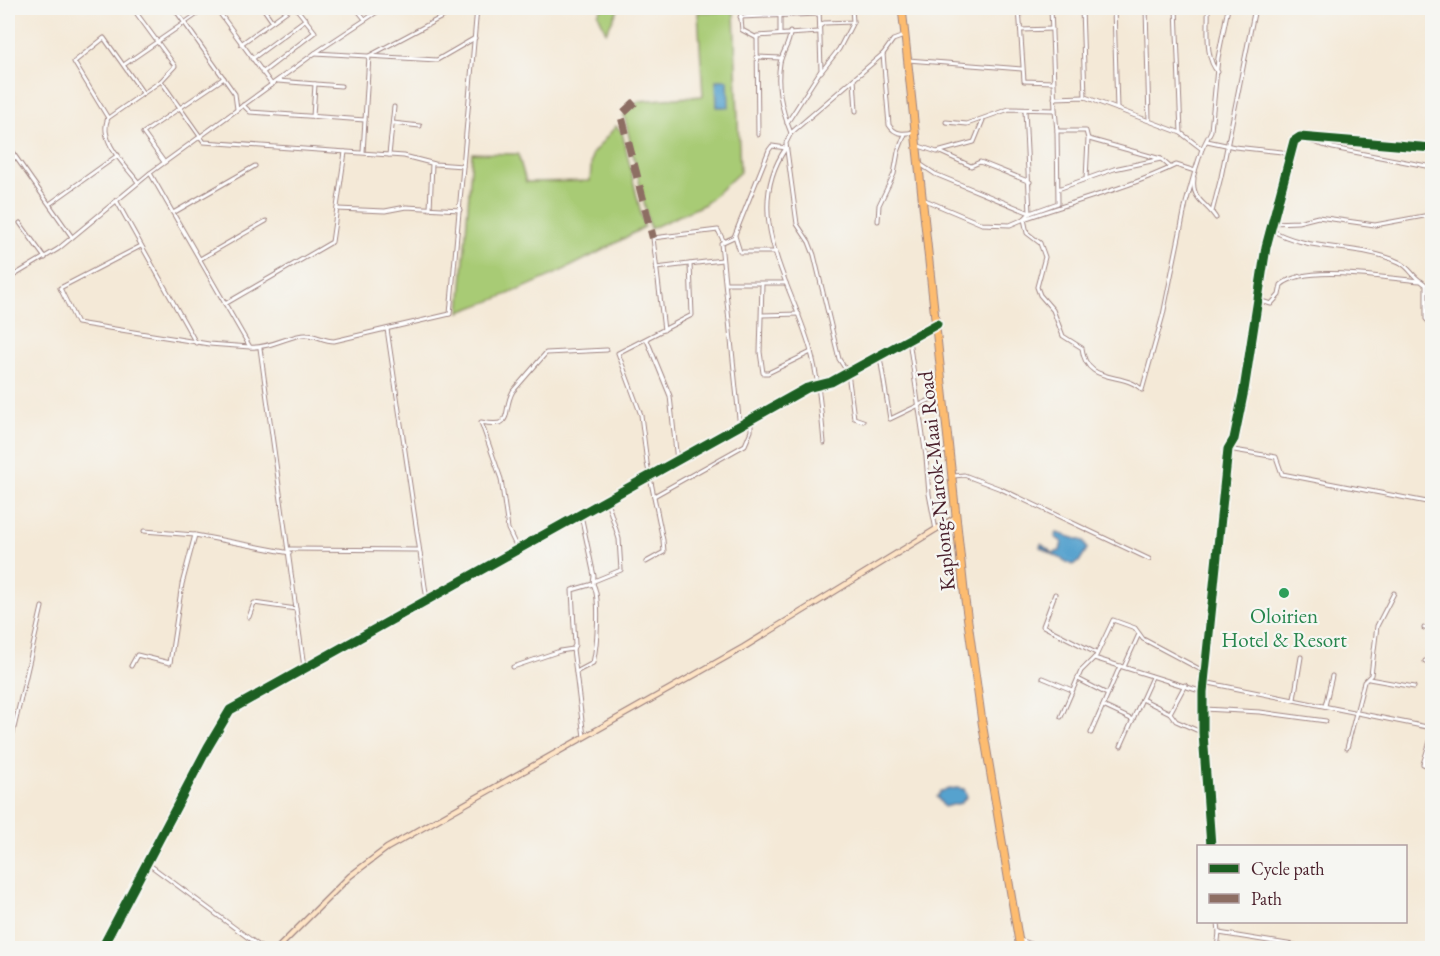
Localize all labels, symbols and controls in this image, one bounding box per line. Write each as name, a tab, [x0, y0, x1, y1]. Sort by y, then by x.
street label: Kaplong-Narok-Maai Road	[911, 369, 961, 592]
marker: Oloirien Hotel & Resort	[1277, 586, 1291, 600]
place label: Oloirien Hotel & Resort	[1221, 602, 1347, 653]
legend	[1197, 845, 1407, 923]
text: Cycle path	[1251, 857, 1325, 880]
text: Path	[1251, 887, 1282, 910]

